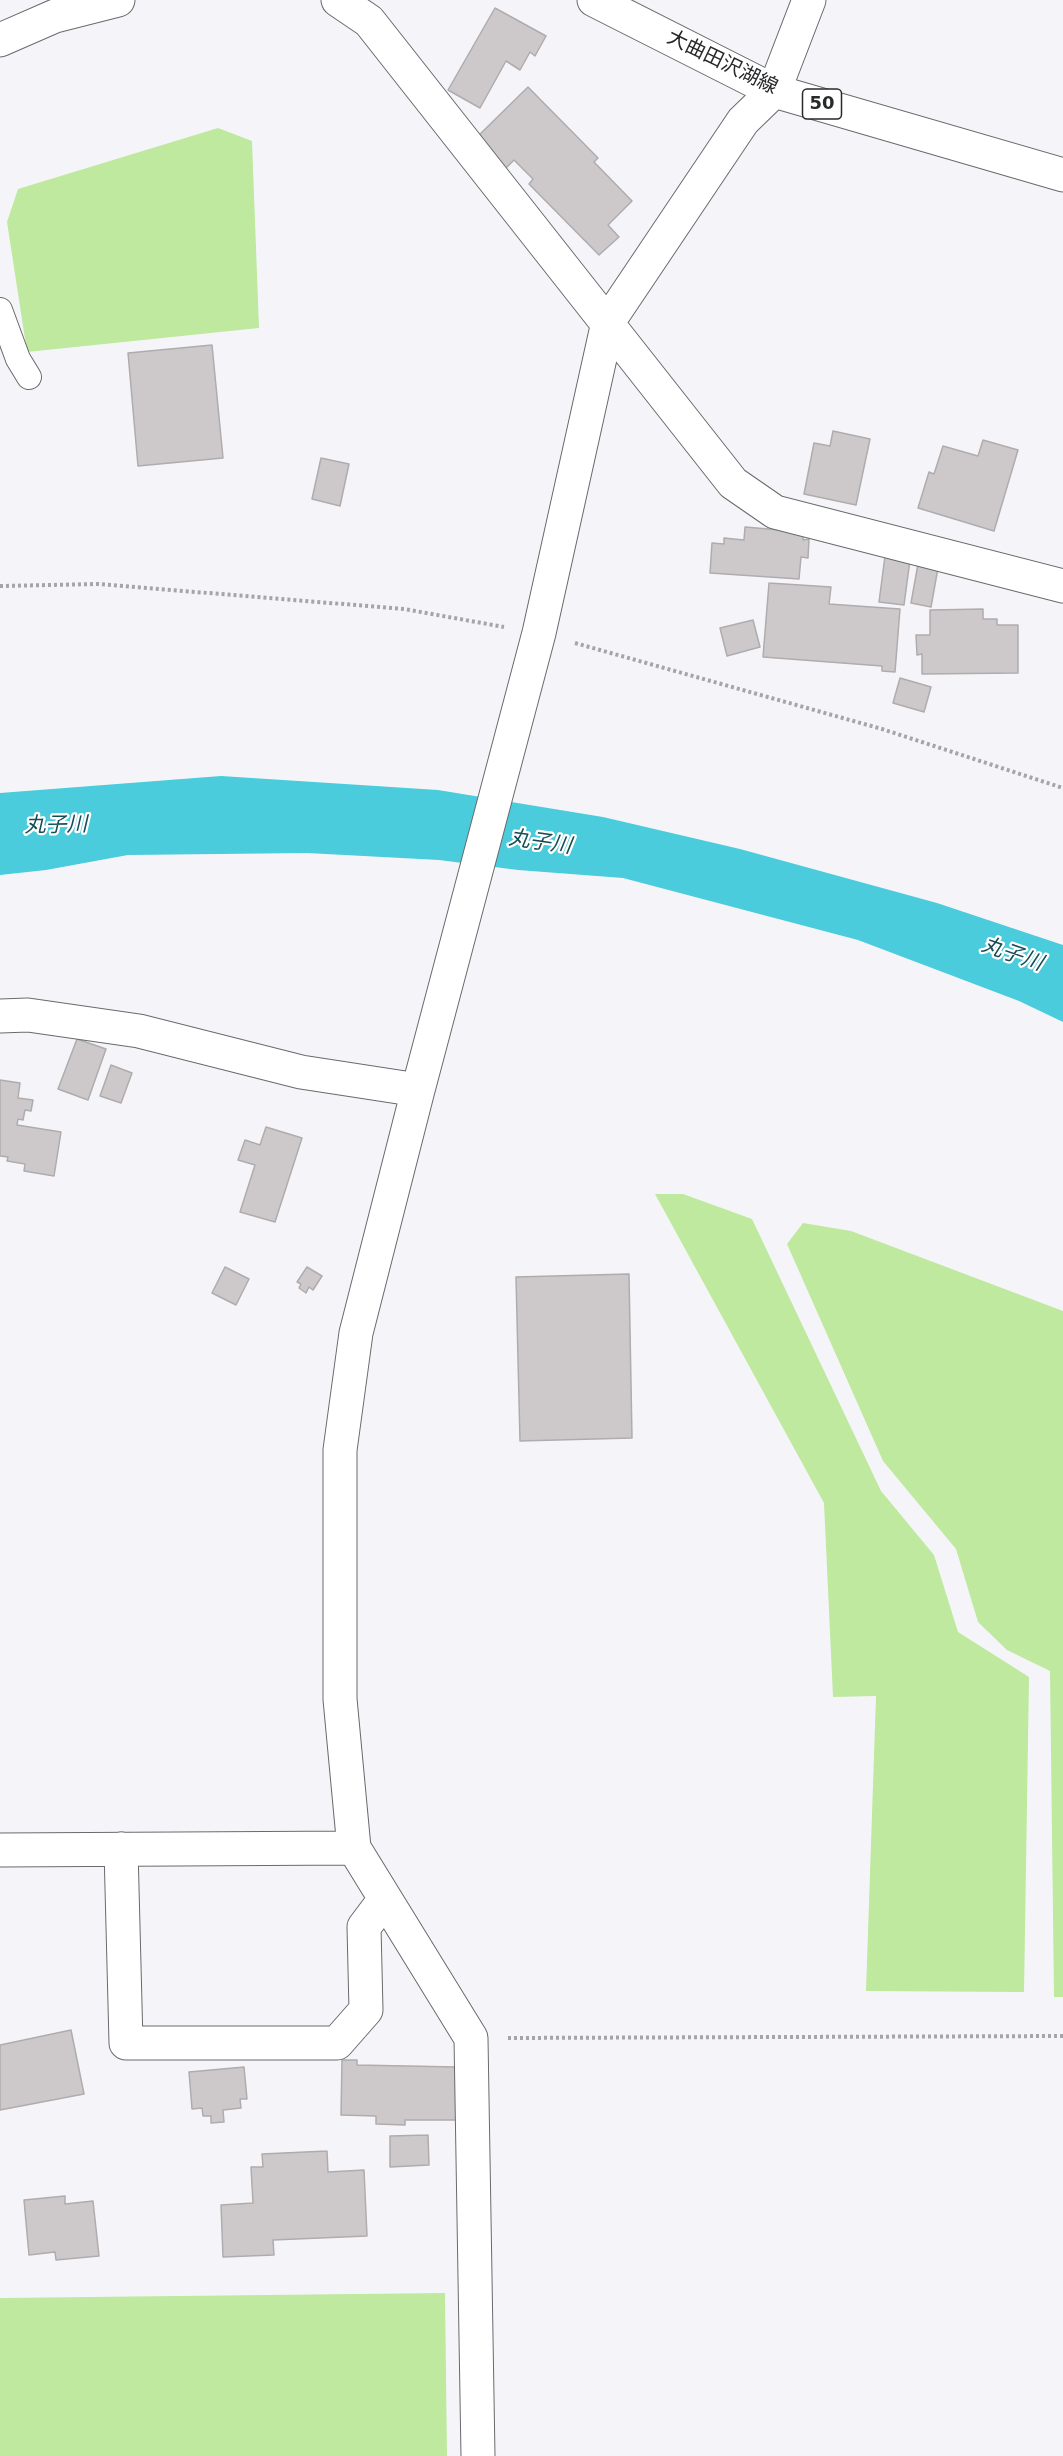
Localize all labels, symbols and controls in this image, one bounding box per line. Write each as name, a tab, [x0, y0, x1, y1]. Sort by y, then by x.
street label: 大曲田沢湖線	[663, 26, 781, 100]
road number: 50	[802, 89, 842, 119]
water label: 丸子川	[24, 813, 88, 839]
water label: 丸子川	[507, 826, 573, 860]
water label: 丸子川	[978, 933, 1046, 977]

